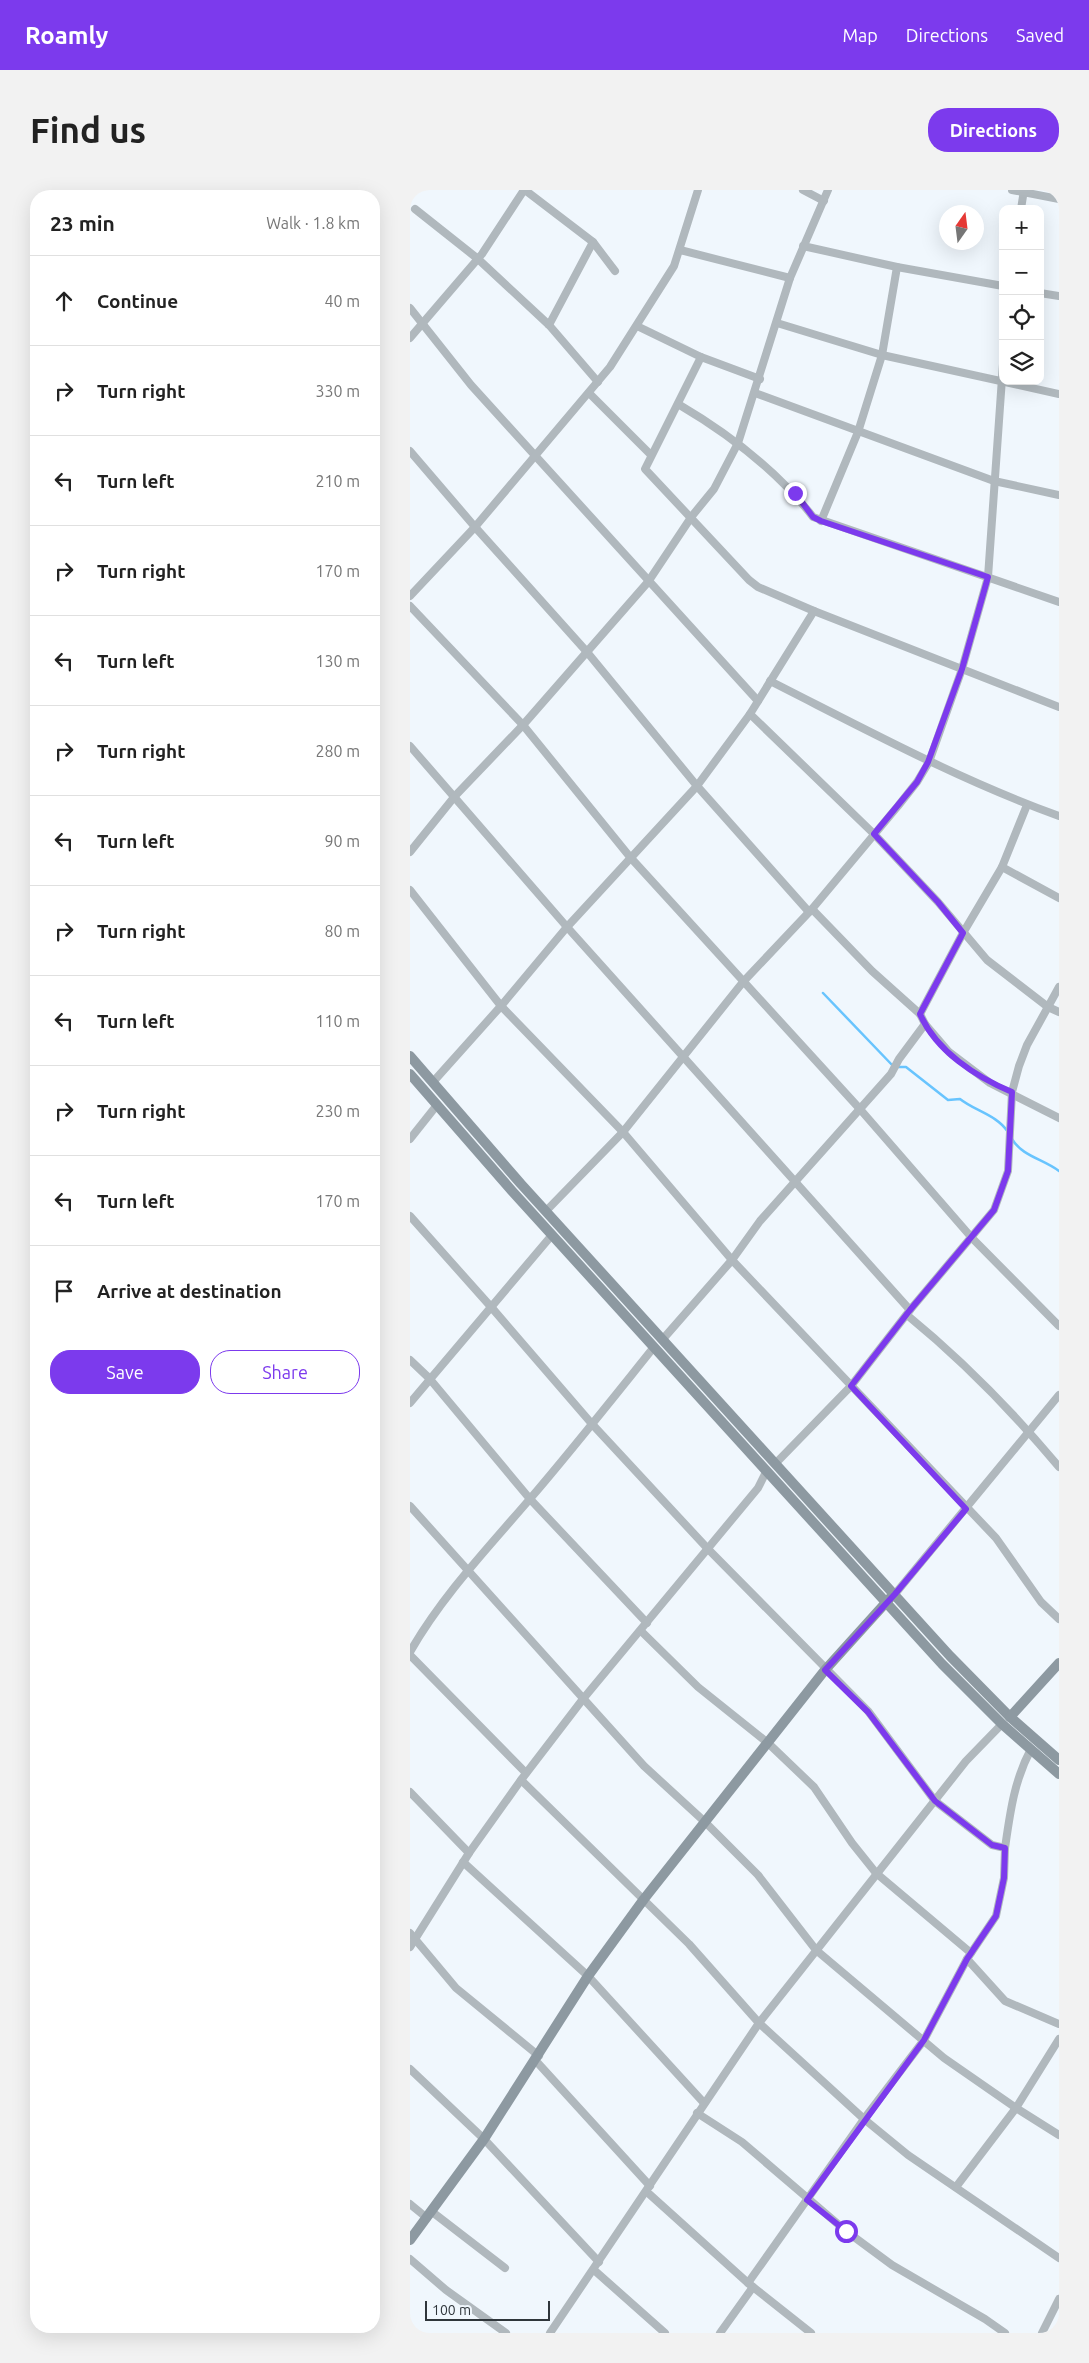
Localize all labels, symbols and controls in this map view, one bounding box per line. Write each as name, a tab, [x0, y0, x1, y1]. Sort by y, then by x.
text: Roamly	[25, 22, 108, 49]
text: Map	[842, 25, 878, 45]
text: Directions	[906, 25, 988, 45]
text: Saved	[1016, 25, 1064, 45]
button: Directions	[928, 108, 1059, 152]
text: Find us	[30, 110, 146, 150]
north arrow	[939, 205, 984, 250]
map controls	[999, 205, 1044, 385]
button: +	[999, 205, 1044, 250]
text: 23 min	[50, 211, 115, 235]
text: Walk · 1.8 km	[266, 214, 360, 232]
button: −	[999, 250, 1044, 295]
icon: ahead	[50, 287, 78, 315]
text: Continue	[97, 290, 178, 312]
text: 40 m	[324, 292, 360, 310]
button: locate	[999, 295, 1044, 340]
button: layers	[999, 340, 1044, 385]
icon: right	[50, 377, 78, 405]
text: Turn right	[97, 380, 185, 402]
text: 330 m	[315, 382, 360, 400]
icon: left	[50, 467, 78, 495]
text: Turn left	[97, 470, 175, 492]
text: 210 m	[315, 472, 360, 490]
route end	[784, 482, 807, 505]
icon: right	[50, 557, 78, 585]
text: Turn right	[97, 560, 185, 582]
text: 170 m	[315, 562, 360, 580]
icon: left	[50, 647, 78, 675]
text: Turn left	[97, 650, 175, 672]
text: 130 m	[315, 652, 360, 670]
icon: right	[50, 737, 78, 765]
text: Turn right	[97, 740, 185, 762]
text: 280 m	[315, 742, 360, 760]
icon: left	[50, 827, 78, 855]
text: Turn left	[97, 830, 175, 852]
text: 90 m	[324, 832, 360, 850]
icon: right	[50, 917, 78, 945]
text: Turn right	[97, 920, 185, 942]
text: 80 m	[324, 922, 360, 940]
icon: left	[50, 1007, 78, 1035]
text: Turn left	[97, 1010, 175, 1032]
text: 110 m	[315, 1012, 360, 1030]
icon: right	[50, 1097, 78, 1125]
text: Turn right	[97, 1100, 185, 1122]
text: 230 m	[315, 1102, 360, 1120]
icon: left	[50, 1187, 78, 1215]
text: Turn left	[97, 1190, 175, 1212]
text: 170 m	[315, 1192, 360, 1210]
icon: arrive	[50, 1277, 78, 1305]
text: Arrive at destination	[97, 1280, 282, 1302]
button: Save	[50, 1350, 200, 1394]
button: Share	[210, 1350, 360, 1394]
route start	[835, 2220, 858, 2243]
scale bar	[425, 2298, 550, 2321]
text: 100 m	[432, 2302, 471, 2318]

